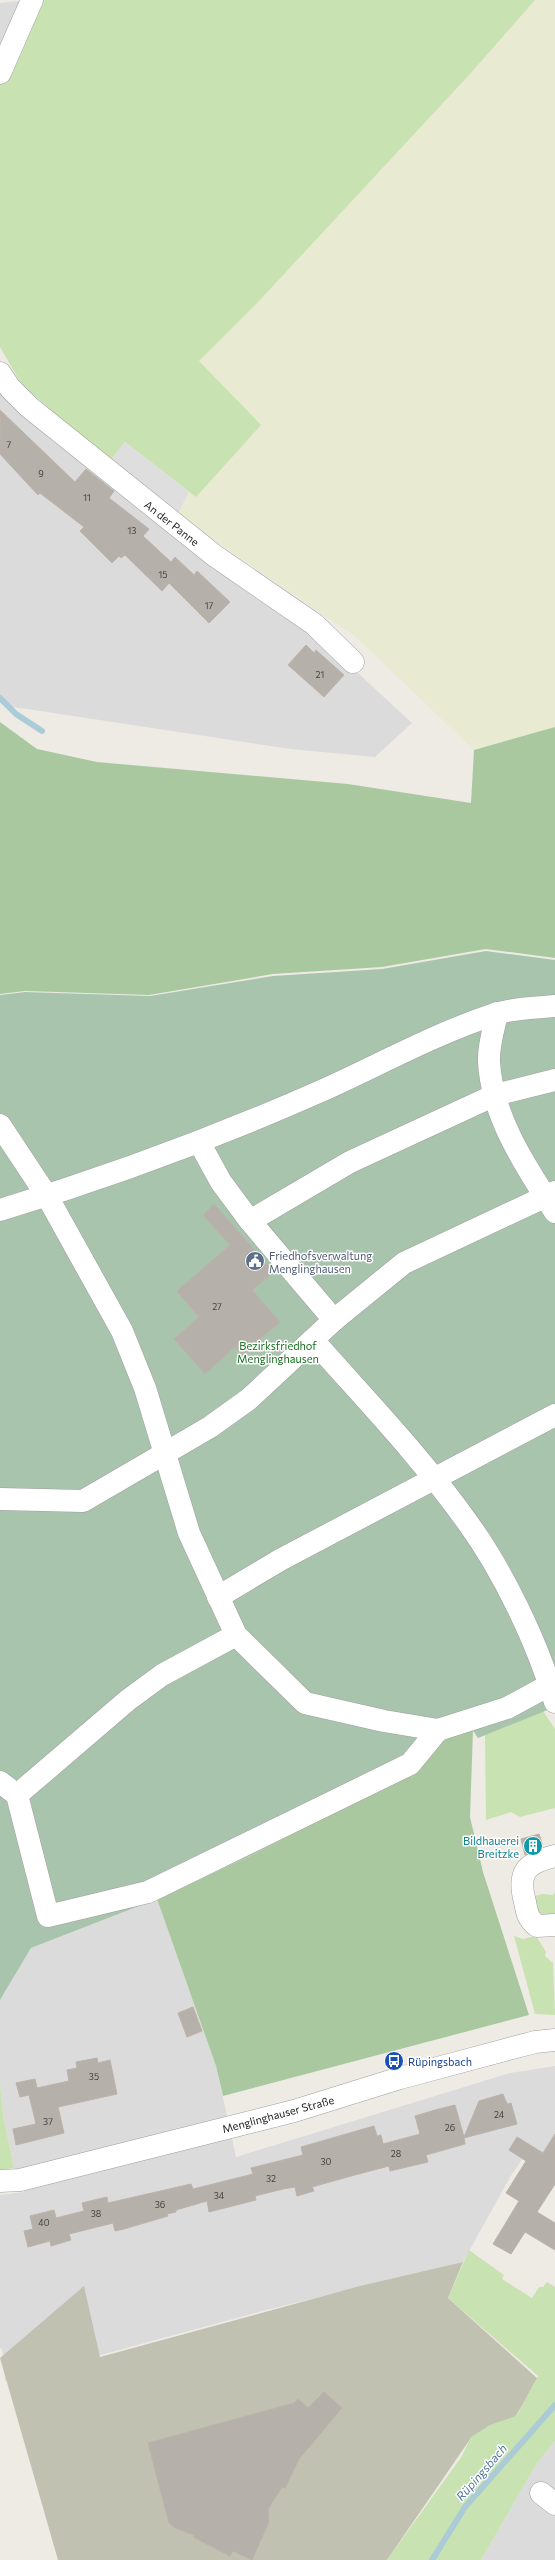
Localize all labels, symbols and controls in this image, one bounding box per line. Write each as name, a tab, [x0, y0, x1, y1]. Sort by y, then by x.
house number: 7	[7, 439, 12, 450]
house number: 9	[38, 468, 44, 479]
house number: 11	[83, 492, 91, 503]
street label: An der Panne	[142, 498, 202, 548]
house number: 13	[128, 525, 136, 536]
house number: 15	[158, 569, 168, 580]
house number: 17	[205, 600, 214, 611]
house number: 21	[316, 669, 324, 680]
place label: Friedhofsverwaltung Menglinghausen	[269, 1249, 372, 1275]
public building icon: Friedhofsverwaltung Menglinghausen	[244, 1250, 266, 1272]
house number: 27	[212, 1301, 222, 1312]
park label: Bezirksfriedhof Menglinghausen	[237, 1339, 319, 1365]
place label: Bildhauerei Breitzke	[463, 1834, 519, 1860]
building icon: Bildhauerei Breitzke	[522, 1835, 544, 1857]
bus stop icon: Rüpingsbach	[383, 2050, 405, 2072]
place label: Rüpingsbach	[408, 2055, 472, 2068]
house number: 35	[89, 2071, 99, 2082]
street label: Menglinghauser Straße	[221, 2093, 336, 2135]
house number: 24	[494, 2109, 505, 2120]
house number: 37	[43, 2116, 53, 2127]
house number: 26	[445, 2122, 455, 2133]
house number: 28	[391, 2148, 401, 2159]
house number: 30	[320, 2156, 332, 2167]
house number: 32	[266, 2173, 276, 2184]
house number: 34	[214, 2190, 225, 2201]
house number: 36	[155, 2199, 165, 2210]
house number: 38	[91, 2208, 101, 2219]
house number: 40	[38, 2217, 50, 2228]
water label: Rüpingsbach	[453, 2441, 509, 2503]

